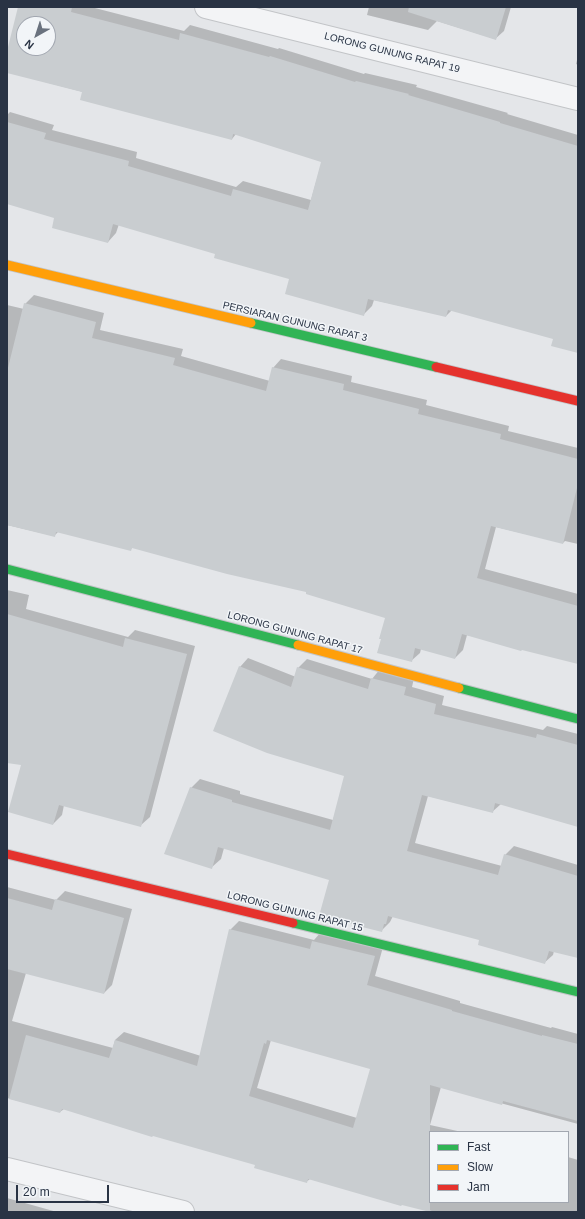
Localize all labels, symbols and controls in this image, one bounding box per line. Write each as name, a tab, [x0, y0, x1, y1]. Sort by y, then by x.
north arrow	[16, 16, 56, 56]
street label: LORONG GUNUNG RAPAT 19	[323, 30, 461, 76]
text: N	[22, 37, 36, 52]
street label: PERSIARAN GUNUNG RAPAT 3	[222, 300, 368, 344]
street label: LORONG GUNUNG RAPAT 17	[226, 609, 364, 657]
street label: LORONG GUNUNG RAPAT 15	[226, 889, 364, 935]
legend	[429, 1131, 569, 1203]
text: Fast	[467, 1140, 490, 1154]
text: Slow	[467, 1160, 493, 1174]
scale bar	[18, 1177, 111, 1203]
text: Jam	[467, 1180, 490, 1194]
text: 20 m	[23, 1185, 50, 1199]

